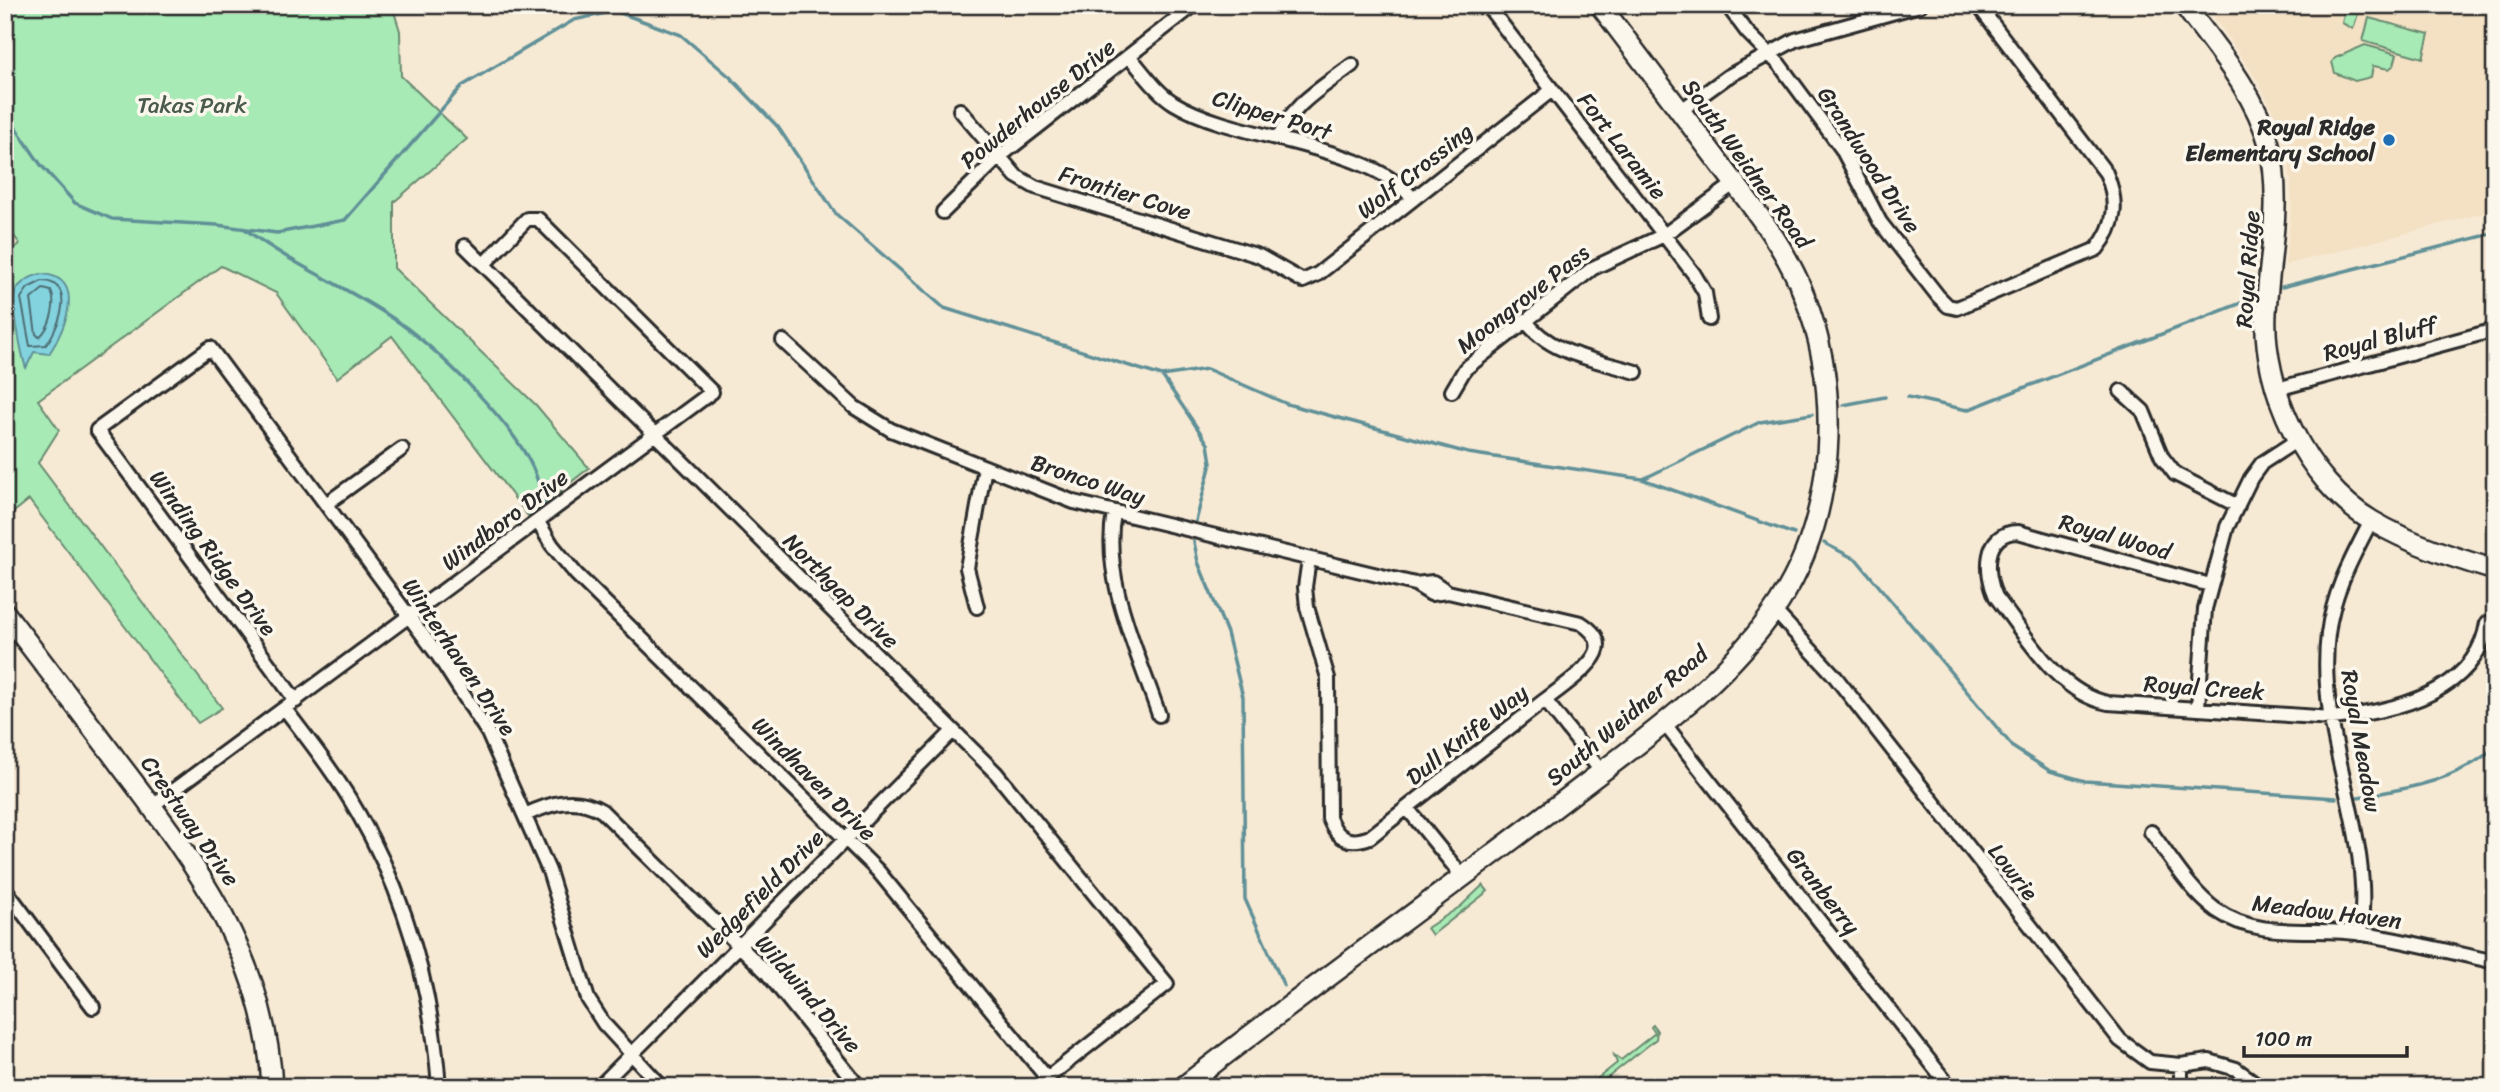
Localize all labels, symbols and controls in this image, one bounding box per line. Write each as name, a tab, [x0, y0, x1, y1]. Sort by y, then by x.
street label: Powderhouse Drive	[951, 28, 1125, 180]
street label: South Weidner Road	[1671, 70, 1824, 260]
street label: Clipper Port	[1207, 77, 1338, 153]
street label: Grandwood Drive	[1806, 78, 1932, 242]
street label: Fort Laramie	[1566, 83, 1678, 209]
park label: Takas Park	[137, 85, 247, 126]
place label: Royal Ridge Elementary School	[2185, 107, 2376, 174]
street label: Wolf Crossing	[1348, 112, 1483, 230]
marker: Royal Ridge Elementary School	[2381, 132, 2397, 148]
street label: Frontier Cove	[1054, 153, 1197, 233]
street label: Royal Ridge	[2223, 209, 2273, 329]
street label: Moongrove Pass	[1447, 233, 1599, 365]
street label: Royal Bluff	[2319, 303, 2445, 374]
street label: Bronco Way	[1025, 442, 1151, 518]
street label: Windboro Drive	[432, 458, 578, 582]
street label: Winding Ridge Drive	[138, 461, 288, 645]
street label: Royal Wood	[2054, 501, 2178, 573]
street label: Northgap Drive	[773, 523, 910, 660]
street label: Winterhaven Drive	[391, 569, 527, 745]
street label: South Weidner Road	[1536, 634, 1719, 797]
street label: Royal Creek	[2142, 663, 2266, 713]
street label: Royal Meadow	[2328, 667, 2394, 816]
street label: Dull Knife Way	[1396, 674, 1538, 796]
street label: Windhaven Drive	[741, 706, 887, 852]
street label: Crestway Drive	[129, 747, 251, 896]
street label: Wedgefield Drive	[685, 819, 835, 969]
street label: Lowrie	[1977, 834, 2049, 910]
street label: Granberry	[1775, 838, 1871, 944]
street label: Meadow Haven	[2250, 882, 2404, 942]
street label: Wildwind Drive	[744, 925, 872, 1063]
scale bar	[2244, 1015, 2407, 1059]
text: 100 m	[2255, 1020, 2312, 1058]

